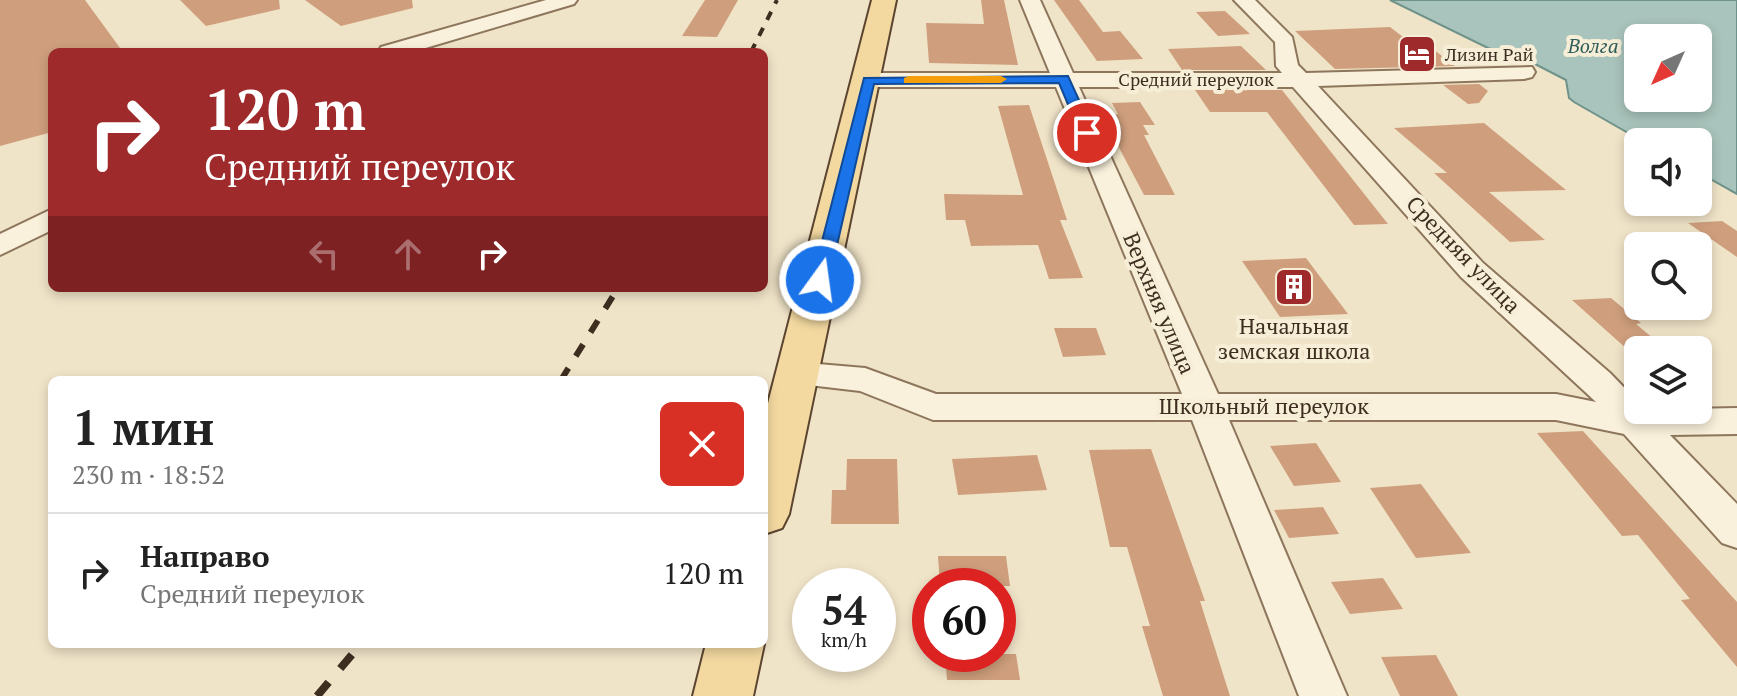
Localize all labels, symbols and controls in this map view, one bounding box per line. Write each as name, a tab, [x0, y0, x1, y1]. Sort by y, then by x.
north arrow	[1624, 24, 1712, 112]
map controls	[1624, 24, 1712, 424]
water label: Волга	[1567, 32, 1618, 59]
hotel icon: Лизин Рай	[1396, 33, 1438, 75]
place label: Лизин Рай	[1444, 42, 1534, 66]
street label: Средний переулок	[1118, 67, 1274, 91]
text: 120 m	[204, 72, 366, 146]
icon: right	[72, 80, 176, 184]
pin	[1053, 99, 1121, 167]
icon: arrive	[1065, 111, 1109, 155]
button: sound	[1624, 128, 1712, 216]
text: Средний переулок	[204, 143, 515, 190]
street label: Средняя улица	[1401, 189, 1527, 319]
street label: Верхняя улица	[1117, 228, 1203, 378]
icon: left	[302, 232, 346, 276]
icon: ahead	[386, 232, 430, 276]
icon: right	[470, 232, 514, 276]
button: search	[1624, 232, 1712, 320]
position arrow	[778, 238, 862, 322]
building icon: Начальная земская школа	[1273, 266, 1315, 308]
place label: Начальная земская школа	[1218, 311, 1370, 365]
button: layers	[1624, 336, 1712, 424]
street label: Школьный переулок	[1159, 391, 1369, 420]
text: 1 мин	[72, 395, 214, 459]
button: close	[660, 402, 744, 486]
text: 230 m · 18:52	[72, 457, 225, 491]
text: Направо	[140, 536, 270, 576]
icon: right	[72, 551, 116, 595]
text: 120 m	[663, 553, 744, 593]
speed limit sign: 60	[912, 568, 1016, 672]
text: Средний переулок	[140, 576, 364, 610]
text: 54	[821, 583, 867, 636]
text: km/h	[821, 626, 867, 653]

